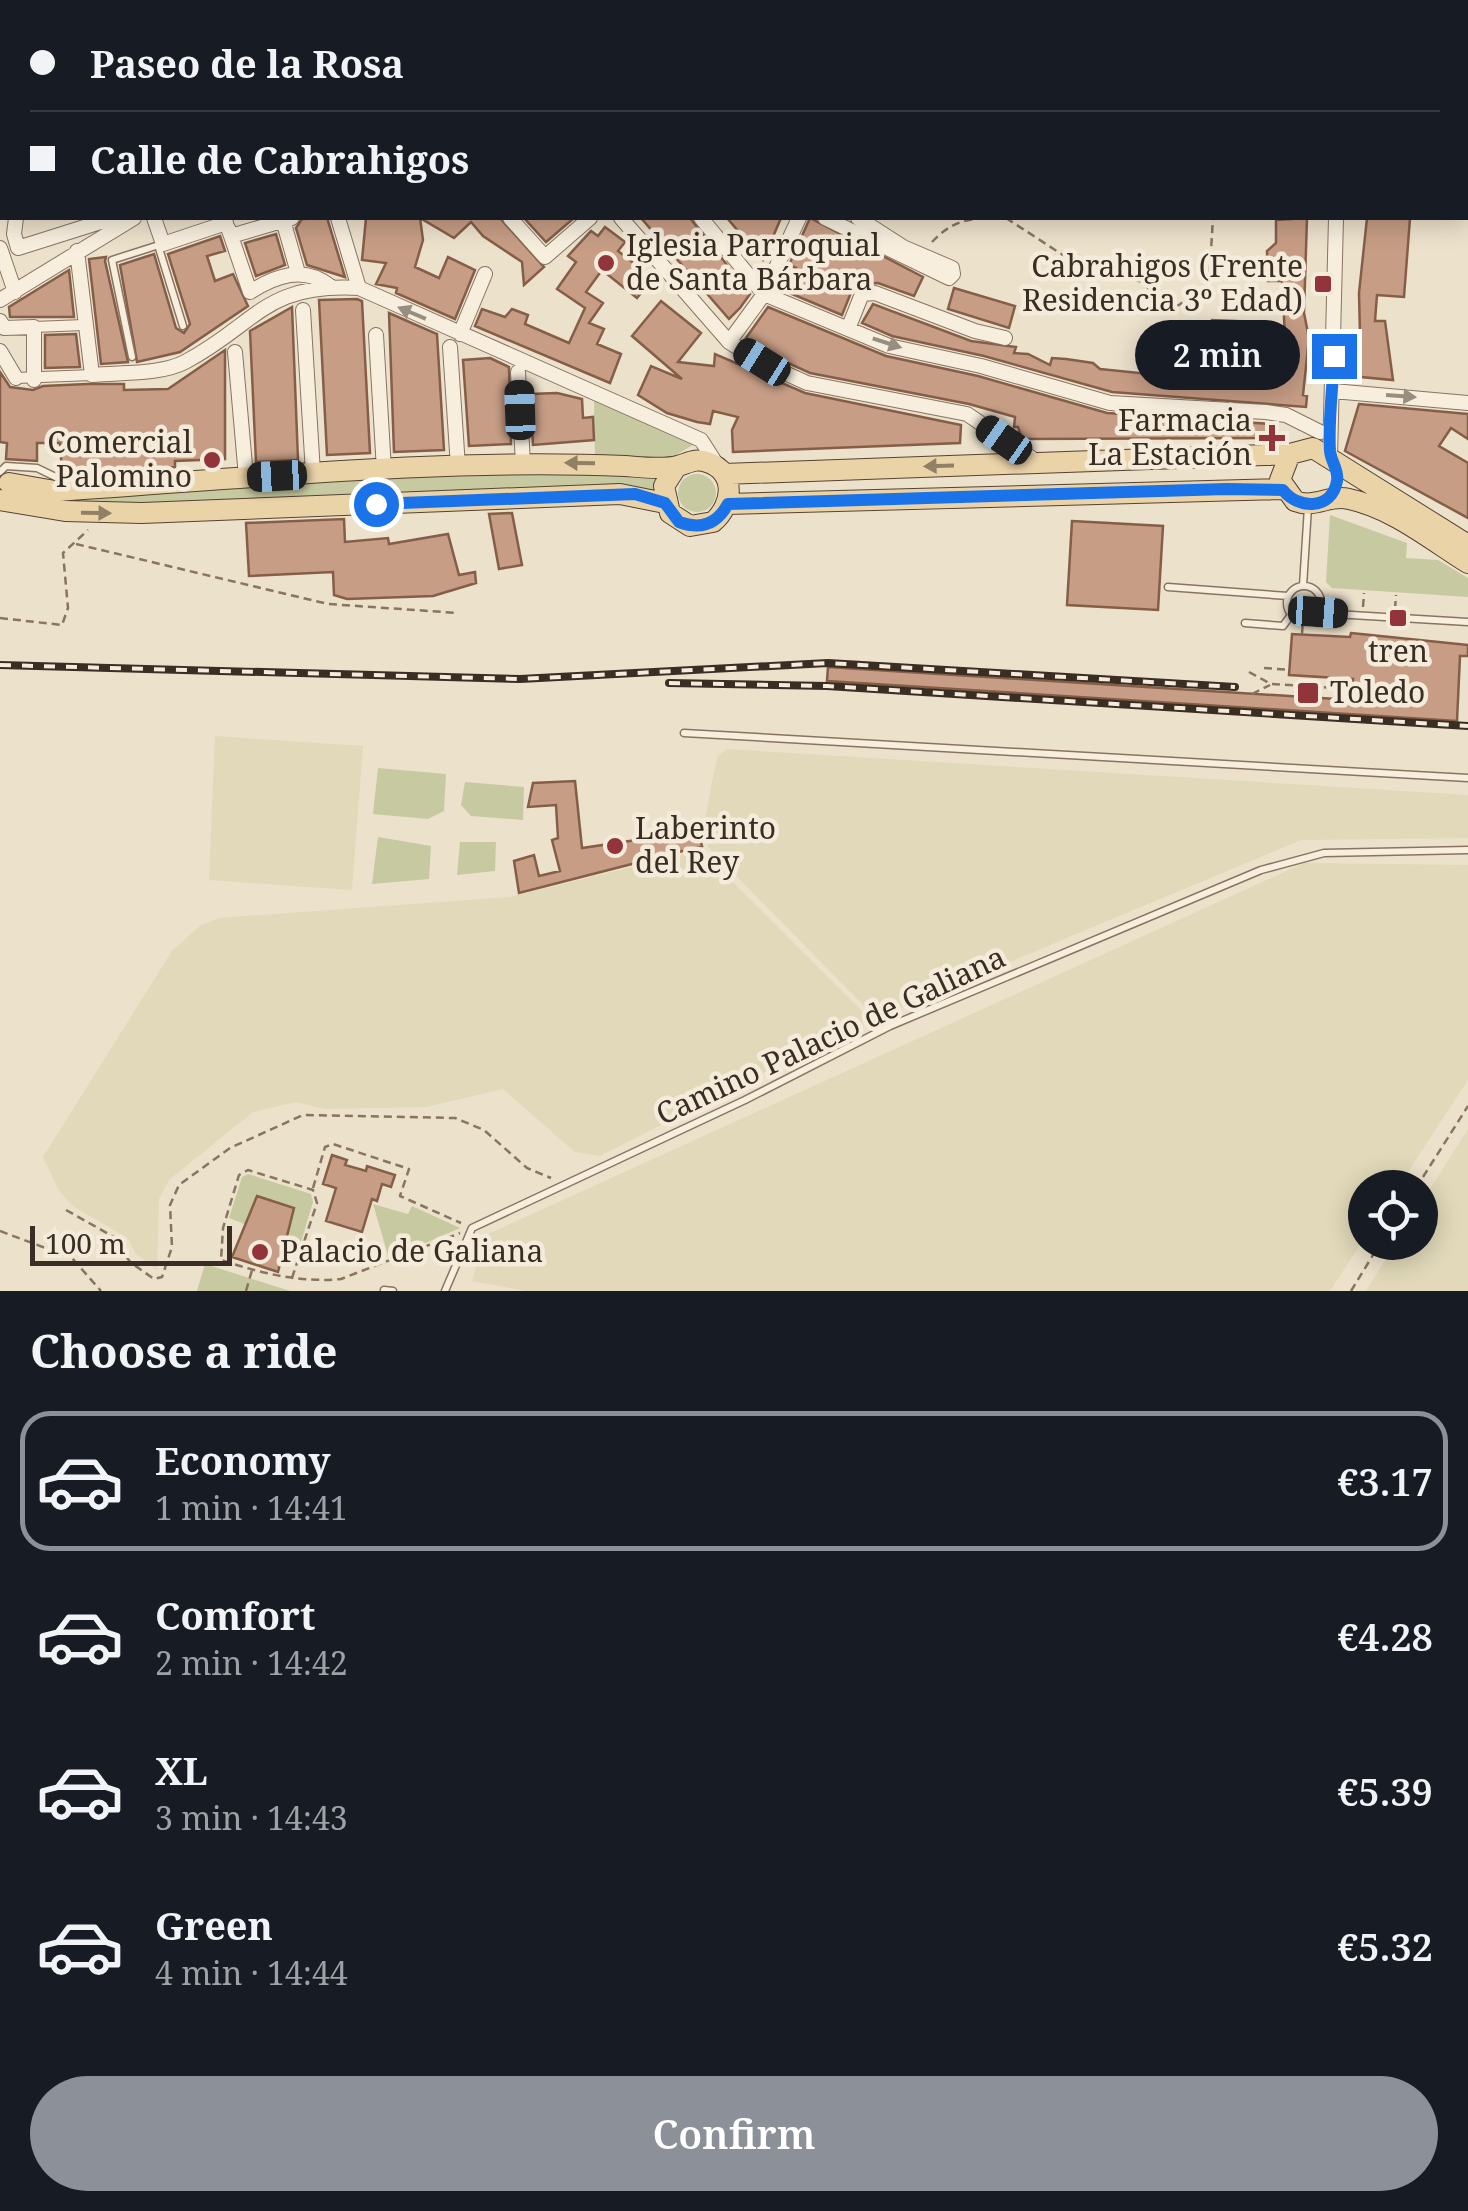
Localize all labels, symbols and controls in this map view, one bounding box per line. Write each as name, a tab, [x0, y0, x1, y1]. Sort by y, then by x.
text: Paseo de la Rosa	[90, 37, 404, 89]
text: Calle de Cabrahigos	[90, 133, 469, 185]
place label: Iglesia Parroquial de Santa Bárbara	[626, 224, 880, 299]
place label: Cabrahigos (Frente Residencia 3º Edad)	[1022, 245, 1303, 320]
marker: Iglesia Parroquial de Santa Bárbara	[595, 252, 617, 274]
marker: Cabrahigos (Frente Residencia 3º Edad)	[1312, 273, 1334, 295]
one-way arrow	[397, 305, 427, 321]
callout: 2 min	[1134, 321, 1299, 391]
car	[729, 333, 795, 391]
text: 2 min	[1173, 333, 1262, 376]
route end	[1312, 334, 1357, 379]
one-way arrow	[872, 337, 902, 352]
car	[504, 379, 536, 441]
one-way arrow	[1385, 388, 1417, 404]
place label: Farmacia La Estación	[1088, 399, 1252, 474]
car	[971, 411, 1037, 469]
place label: Comercial Palomino	[47, 421, 192, 496]
marker: Farmacia La Estación	[1261, 427, 1283, 449]
marker: Comercial Palomino	[201, 449, 223, 471]
one-way arrow	[563, 455, 595, 471]
one-way arrow	[922, 458, 954, 474]
car	[246, 459, 308, 493]
route start	[354, 482, 399, 527]
one-way arrow	[81, 505, 113, 521]
car	[1287, 595, 1349, 629]
marker: tren	[1387, 607, 1409, 629]
place label: tren	[1368, 630, 1428, 671]
place label: Toledo	[1330, 671, 1425, 712]
marker: Toledo	[1295, 680, 1321, 706]
place label: Laberinto del Rey	[635, 807, 776, 882]
marker: Laberinto del Rey	[604, 835, 626, 857]
street label: Camino Palacio de Galiana	[649, 936, 1012, 1134]
map controls	[1348, 1170, 1438, 1260]
button: locate	[1348, 1170, 1438, 1260]
scale bar	[30, 1221, 232, 1266]
text: 100 m	[45, 1224, 126, 1262]
place label: Palacio de Galiana	[280, 1230, 543, 1271]
marker: Palacio de Galiana	[249, 1241, 271, 1263]
text: Choose a ride	[30, 1320, 338, 1381]
text: Economy	[155, 1434, 331, 1486]
icon: car	[35, 1436, 125, 1526]
text: €3.17	[1337, 1455, 1433, 1507]
text: 1 min · 14:41	[155, 1486, 348, 1529]
text: Comfort	[155, 1589, 315, 1641]
icon: car	[35, 1591, 125, 1681]
text: €4.28	[1337, 1610, 1433, 1662]
text: 2 min · 14:42	[155, 1641, 348, 1684]
text: XL	[155, 1744, 208, 1796]
icon: car	[35, 1746, 125, 1836]
text: €5.39	[1337, 1765, 1433, 1817]
text: 3 min · 14:43	[155, 1796, 348, 1839]
text: Green	[155, 1899, 273, 1951]
icon: car	[35, 1901, 125, 1991]
text: €5.32	[1337, 1920, 1433, 1972]
text: 4 min · 14:44	[155, 1951, 348, 1994]
button: Confirm	[30, 2076, 1438, 2191]

